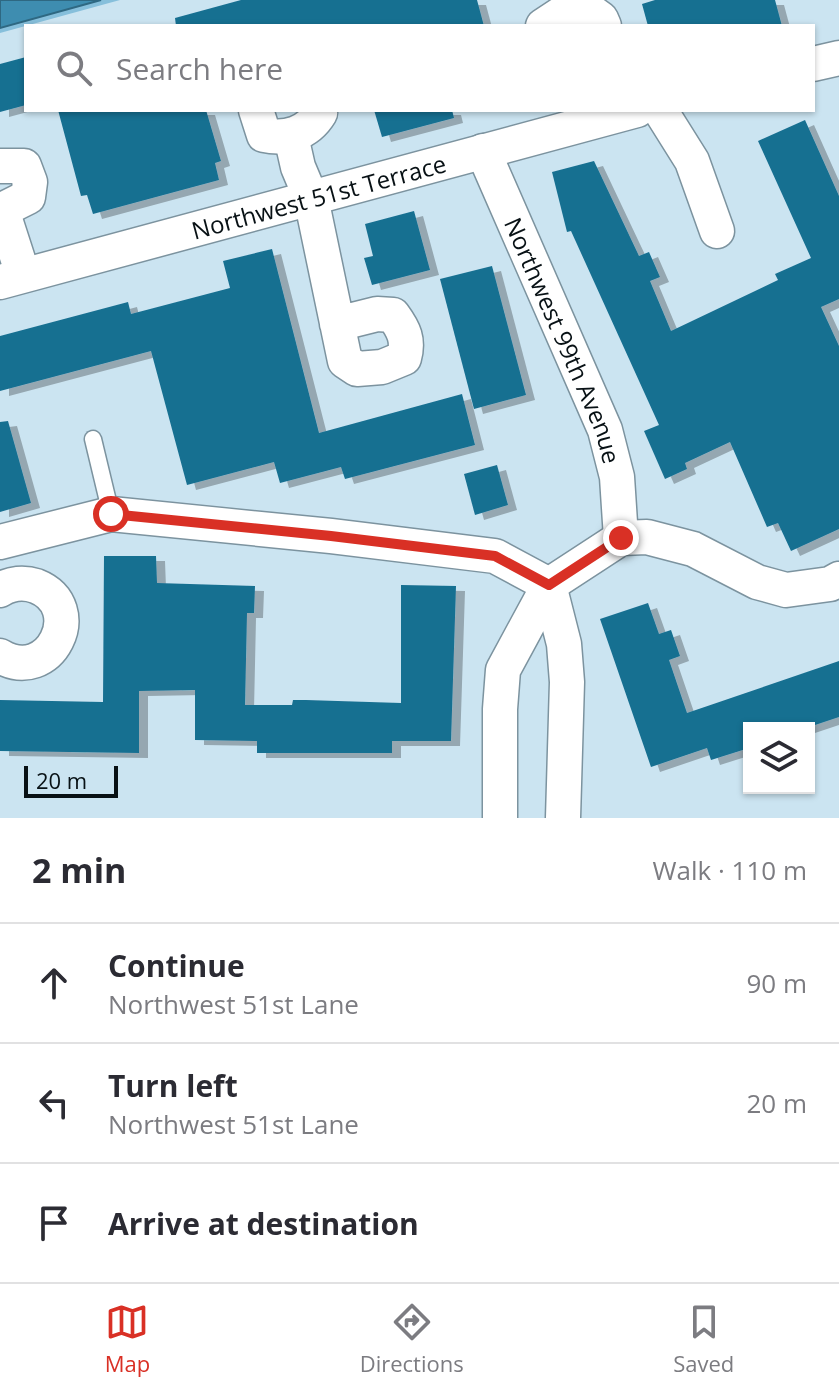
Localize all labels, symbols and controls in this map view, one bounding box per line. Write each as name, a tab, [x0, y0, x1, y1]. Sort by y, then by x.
search box	[24, 24, 815, 112]
icon: search	[52, 46, 96, 90]
text: Search here	[116, 48, 283, 89]
street label: Northwest 51st Terrace	[188, 146, 450, 246]
street label: Northwest 99th Avenue	[497, 212, 629, 467]
route start	[93, 496, 129, 532]
route end	[603, 520, 639, 556]
map controls	[743, 722, 815, 794]
button: layers	[743, 722, 815, 794]
scale bar	[24, 762, 118, 798]
text: 20 m	[36, 765, 87, 795]
text: 2 min	[32, 847, 126, 893]
text: Walk · 110 m	[653, 852, 807, 888]
text: Continue	[108, 945, 245, 986]
icon: ahead	[32, 961, 76, 1005]
text: 90 m	[746, 965, 807, 1001]
text: Northwest 51st Lane	[108, 986, 359, 1022]
text: Turn left	[108, 1065, 238, 1106]
icon: left	[32, 1081, 76, 1125]
text: 20 m	[746, 1085, 807, 1121]
text: Northwest 51st Lane	[108, 1106, 359, 1142]
icon: arrive	[32, 1201, 76, 1245]
text: Arrive at destination	[108, 1203, 419, 1244]
tab: Map	[105, 1300, 150, 1378]
tab: Directions	[360, 1300, 464, 1378]
tab: Saved	[673, 1300, 734, 1378]

